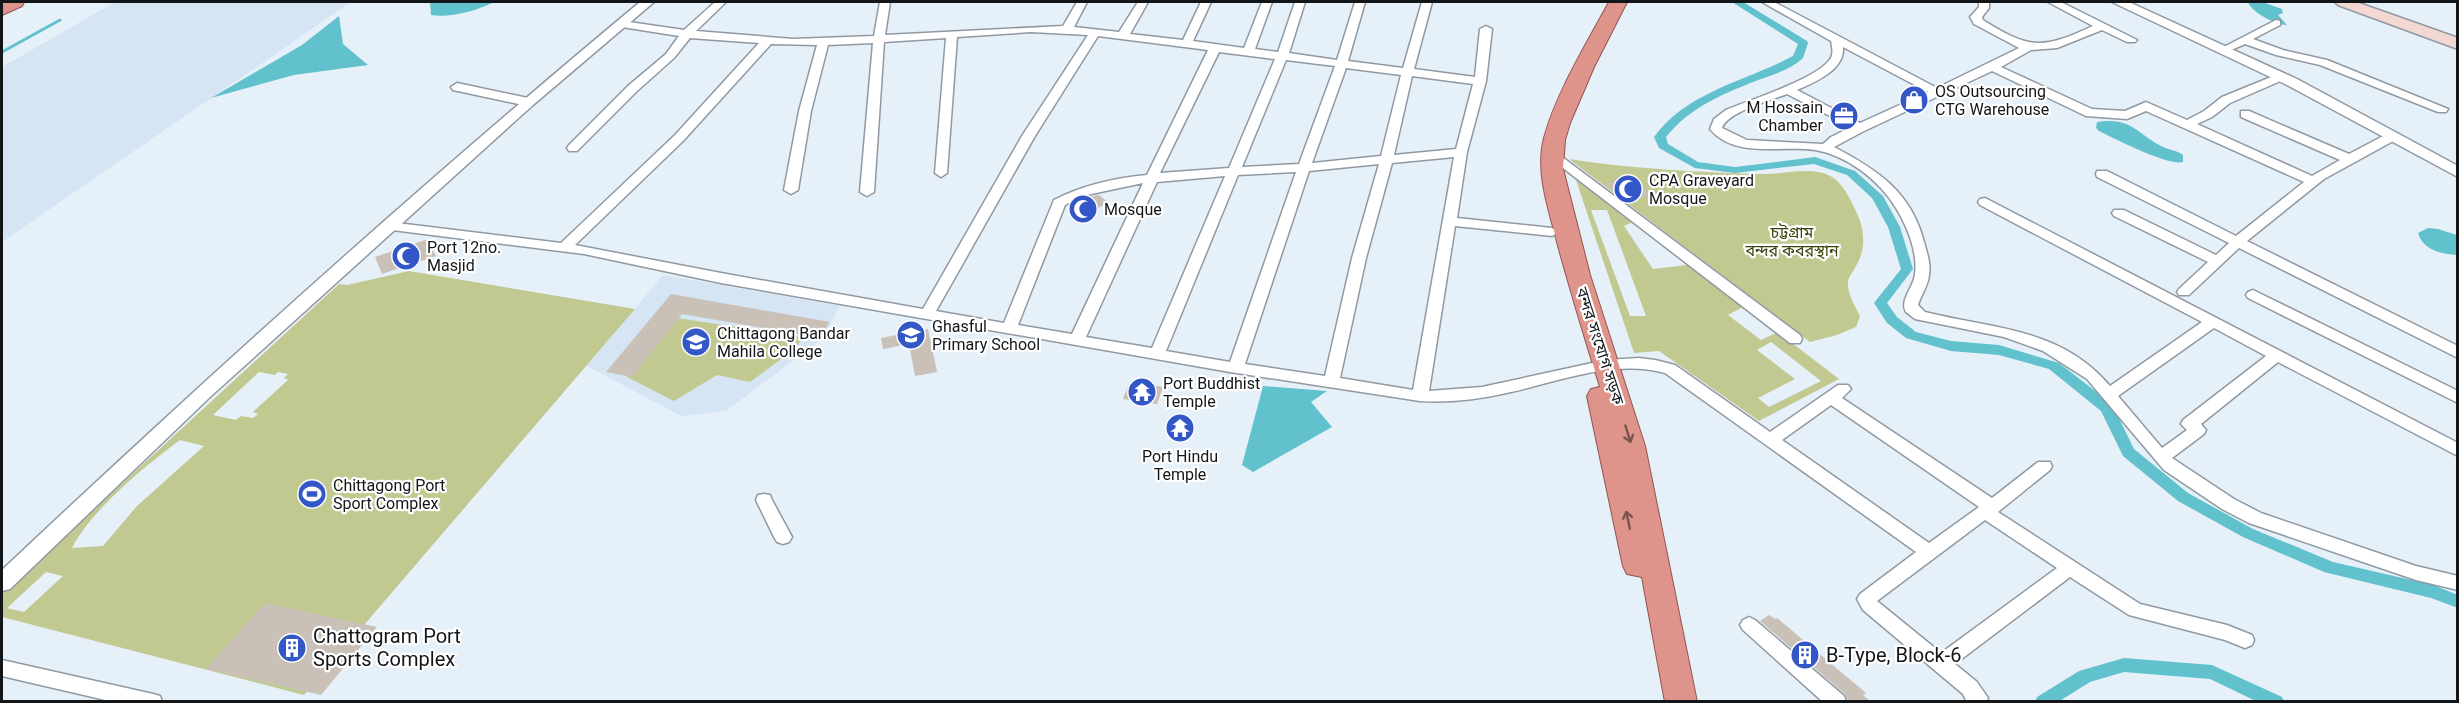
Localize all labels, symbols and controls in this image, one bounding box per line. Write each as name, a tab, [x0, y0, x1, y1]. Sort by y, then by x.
place label: OS Outsourcing CTG Warehouse	[1935, 82, 2049, 119]
shop icon: OS Outsourcing CTG Warehouse	[1898, 84, 1930, 116]
place label: M Hossain Chamber	[1747, 98, 1824, 135]
office icon: M Hossain Chamber	[1828, 100, 1860, 132]
place label: CPA Graveyard Mosque	[1649, 171, 1754, 208]
mosque icon: CPA Graveyard Mosque	[1612, 173, 1644, 205]
mosque icon: Mosque	[1067, 193, 1099, 225]
place label: Mosque	[1104, 200, 1162, 219]
park label: চট্টগ্রাম বন্দর কবরস্থান	[1744, 223, 1839, 260]
place label: Port 12no. Masjid	[427, 238, 501, 275]
mosque icon: Port 12no. Masjid	[390, 240, 422, 272]
street label: বন্দর সংযোগ সড়ক	[1572, 284, 1628, 408]
place label: Ghasful Primary School	[932, 317, 1040, 354]
school or university icon: Ghasful Primary School	[895, 319, 927, 351]
place label: Chittagong Bandar Mahila College	[717, 324, 850, 361]
school or university icon: Chittagong Bandar Mahila College	[680, 326, 712, 358]
place label: Port Buddhist Temple	[1163, 374, 1260, 411]
temple icon: Port Buddhist Temple	[1126, 376, 1158, 408]
temple icon: Port Hindu Temple	[1164, 412, 1196, 444]
one-way arrow	[1623, 424, 1634, 443]
place label: Port Hindu Temple	[1142, 447, 1218, 484]
place label: Chittagong Port Sport Complex	[333, 476, 445, 513]
sports icon: Chittagong Port Sport Complex	[296, 478, 328, 510]
one-way arrow	[1622, 511, 1633, 531]
place label: Chattogram Port Sports Complex	[313, 624, 461, 671]
building icon: Chattogram Port Sports Complex	[276, 632, 308, 664]
building icon: B-Type, Block-6	[1789, 639, 1821, 671]
place label: B-Type, Block-6	[1826, 643, 1962, 667]

